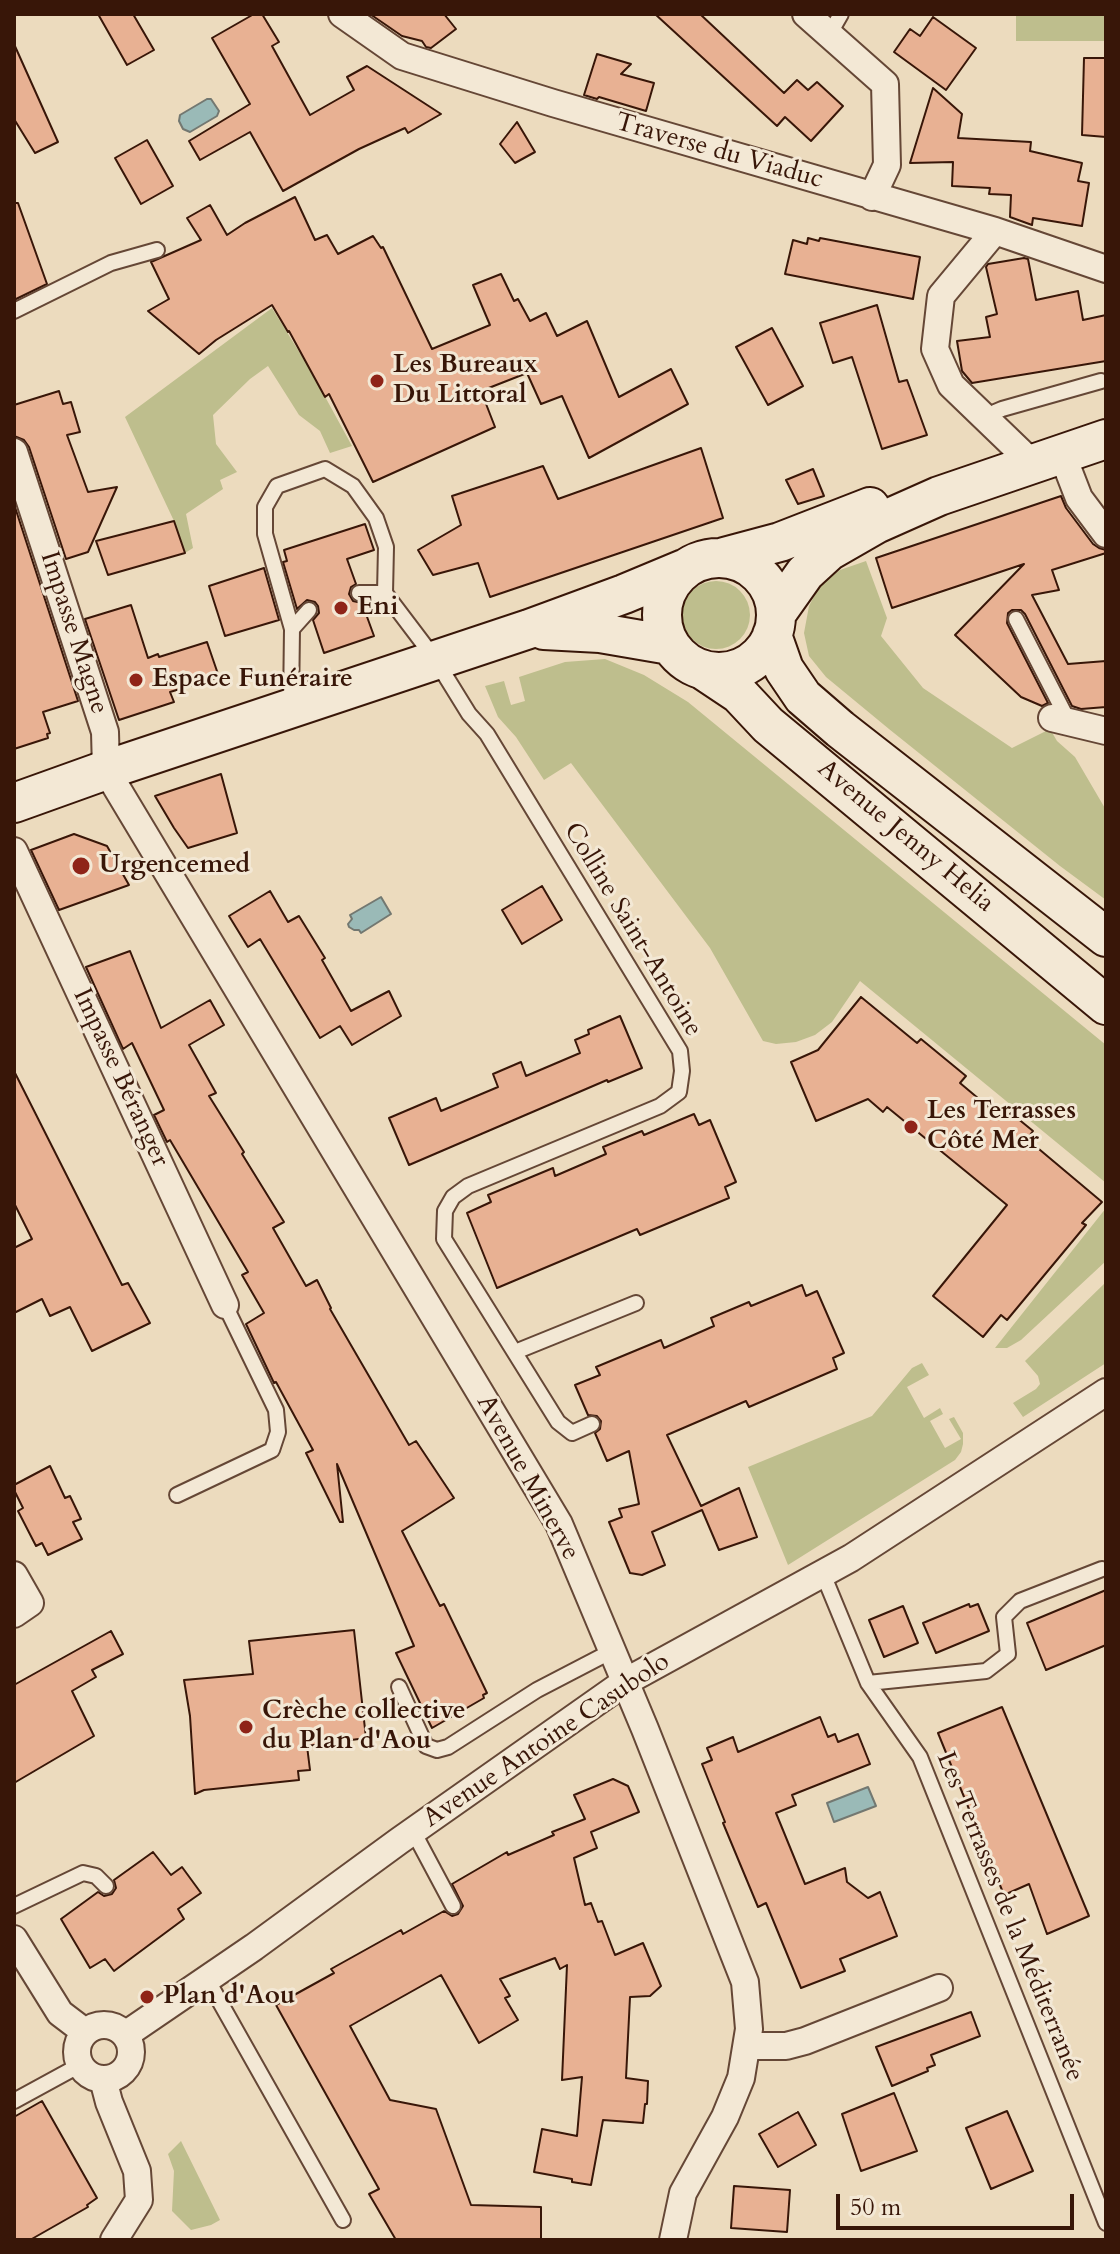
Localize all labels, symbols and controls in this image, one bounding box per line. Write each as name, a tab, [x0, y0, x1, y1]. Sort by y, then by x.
street label: Traverse du Viaduc	[612, 107, 826, 197]
place label: Les Bureaux Du Littoral	[393, 350, 538, 412]
marker: Les Bureaux Du Littoral	[368, 372, 386, 390]
street label: Impasse Magne	[32, 548, 114, 718]
place label: Eni	[357, 592, 399, 624]
marker: Eni	[332, 599, 350, 617]
place label: Espace Funéraire	[152, 664, 353, 696]
marker: Espace Funéraire	[127, 671, 145, 689]
street label: Avenue Jenny Helia	[810, 754, 1000, 920]
street label: Colline Saint-Antoine	[556, 818, 708, 1042]
place label: Urgencemed	[99, 850, 250, 882]
marker: Urgencemed	[70, 855, 92, 877]
street label: Impasse Béranger	[65, 984, 175, 1172]
place label: Les Terrasses Côté Mer	[927, 1096, 1076, 1158]
marker: Les Terrasses Côté Mer	[902, 1118, 920, 1136]
street label: Avenue Minerve	[469, 1390, 585, 1566]
street label: Avenue Antoine Casubolo	[418, 1647, 676, 1835]
place label: Crèche collective du Plan d'Aou	[262, 1696, 466, 1758]
marker: Crèche collective du Plan d'Aou	[237, 1718, 255, 1736]
street label: Les Terrasses de la Méditerranée	[928, 1748, 1090, 2086]
place label: Plan d'Aou	[163, 1981, 295, 2013]
marker: Plan d'Aou	[138, 1988, 156, 2006]
scale bar	[840, 2178, 1078, 2228]
text: 50 m	[850, 2191, 901, 2224]

